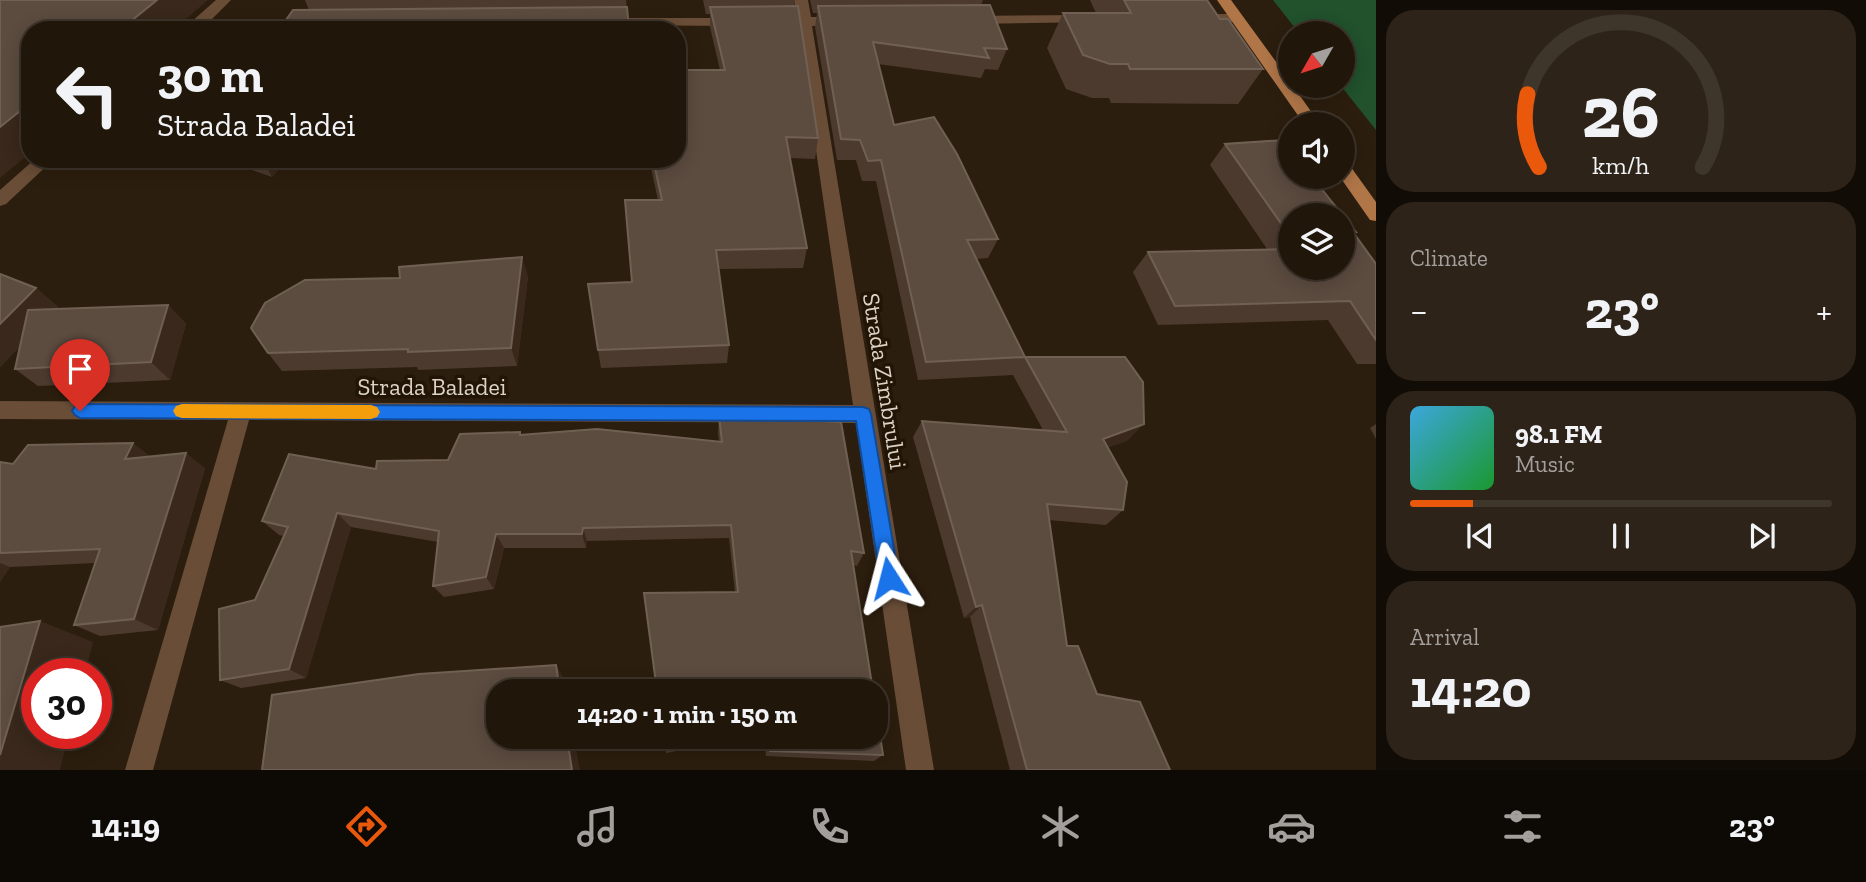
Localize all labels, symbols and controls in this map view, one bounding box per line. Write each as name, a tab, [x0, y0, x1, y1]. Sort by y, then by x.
north arrow	[1278, 21, 1354, 98]
map controls	[1278, 21, 1355, 280]
text: 30 m	[157, 46, 263, 105]
icon: left	[42, 49, 133, 140]
text: 26	[1582, 68, 1660, 156]
text: Strada Baladei	[157, 106, 355, 144]
button: sound	[1278, 112, 1355, 189]
text: km/h	[1592, 150, 1650, 180]
button: layers	[1278, 203, 1355, 280]
text: Climate	[1410, 244, 1488, 272]
text: 23°	[1585, 279, 1659, 341]
text: −	[1410, 288, 1428, 334]
text: +	[1816, 288, 1832, 334]
street label: Strada Zimbrului	[857, 291, 913, 471]
pin	[50, 339, 110, 411]
icon: arrive	[61, 350, 99, 388]
street label: Strada Baladei	[358, 372, 507, 401]
text: 98.1 FM	[1515, 418, 1602, 450]
text: Music	[1515, 450, 1575, 478]
icon: previous	[1461, 517, 1499, 555]
icon: pause	[1602, 517, 1640, 555]
icon: next	[1743, 517, 1781, 555]
position arrow	[852, 541, 926, 615]
text: Arrival	[1410, 623, 1479, 651]
speed limit sign: 30	[21, 658, 112, 749]
text: 14:20	[1410, 658, 1531, 720]
text: 14:20 · 1 min · 150 m	[577, 698, 797, 730]
icon: directions	[342, 802, 391, 851]
icon: music	[573, 802, 622, 851]
icon: phone	[805, 802, 854, 851]
icon: climate	[1036, 802, 1085, 851]
icon: car	[1267, 802, 1316, 851]
icon: filters	[1498, 802, 1547, 851]
text: 14:19	[91, 807, 160, 845]
text: 23°	[1729, 807, 1775, 845]

